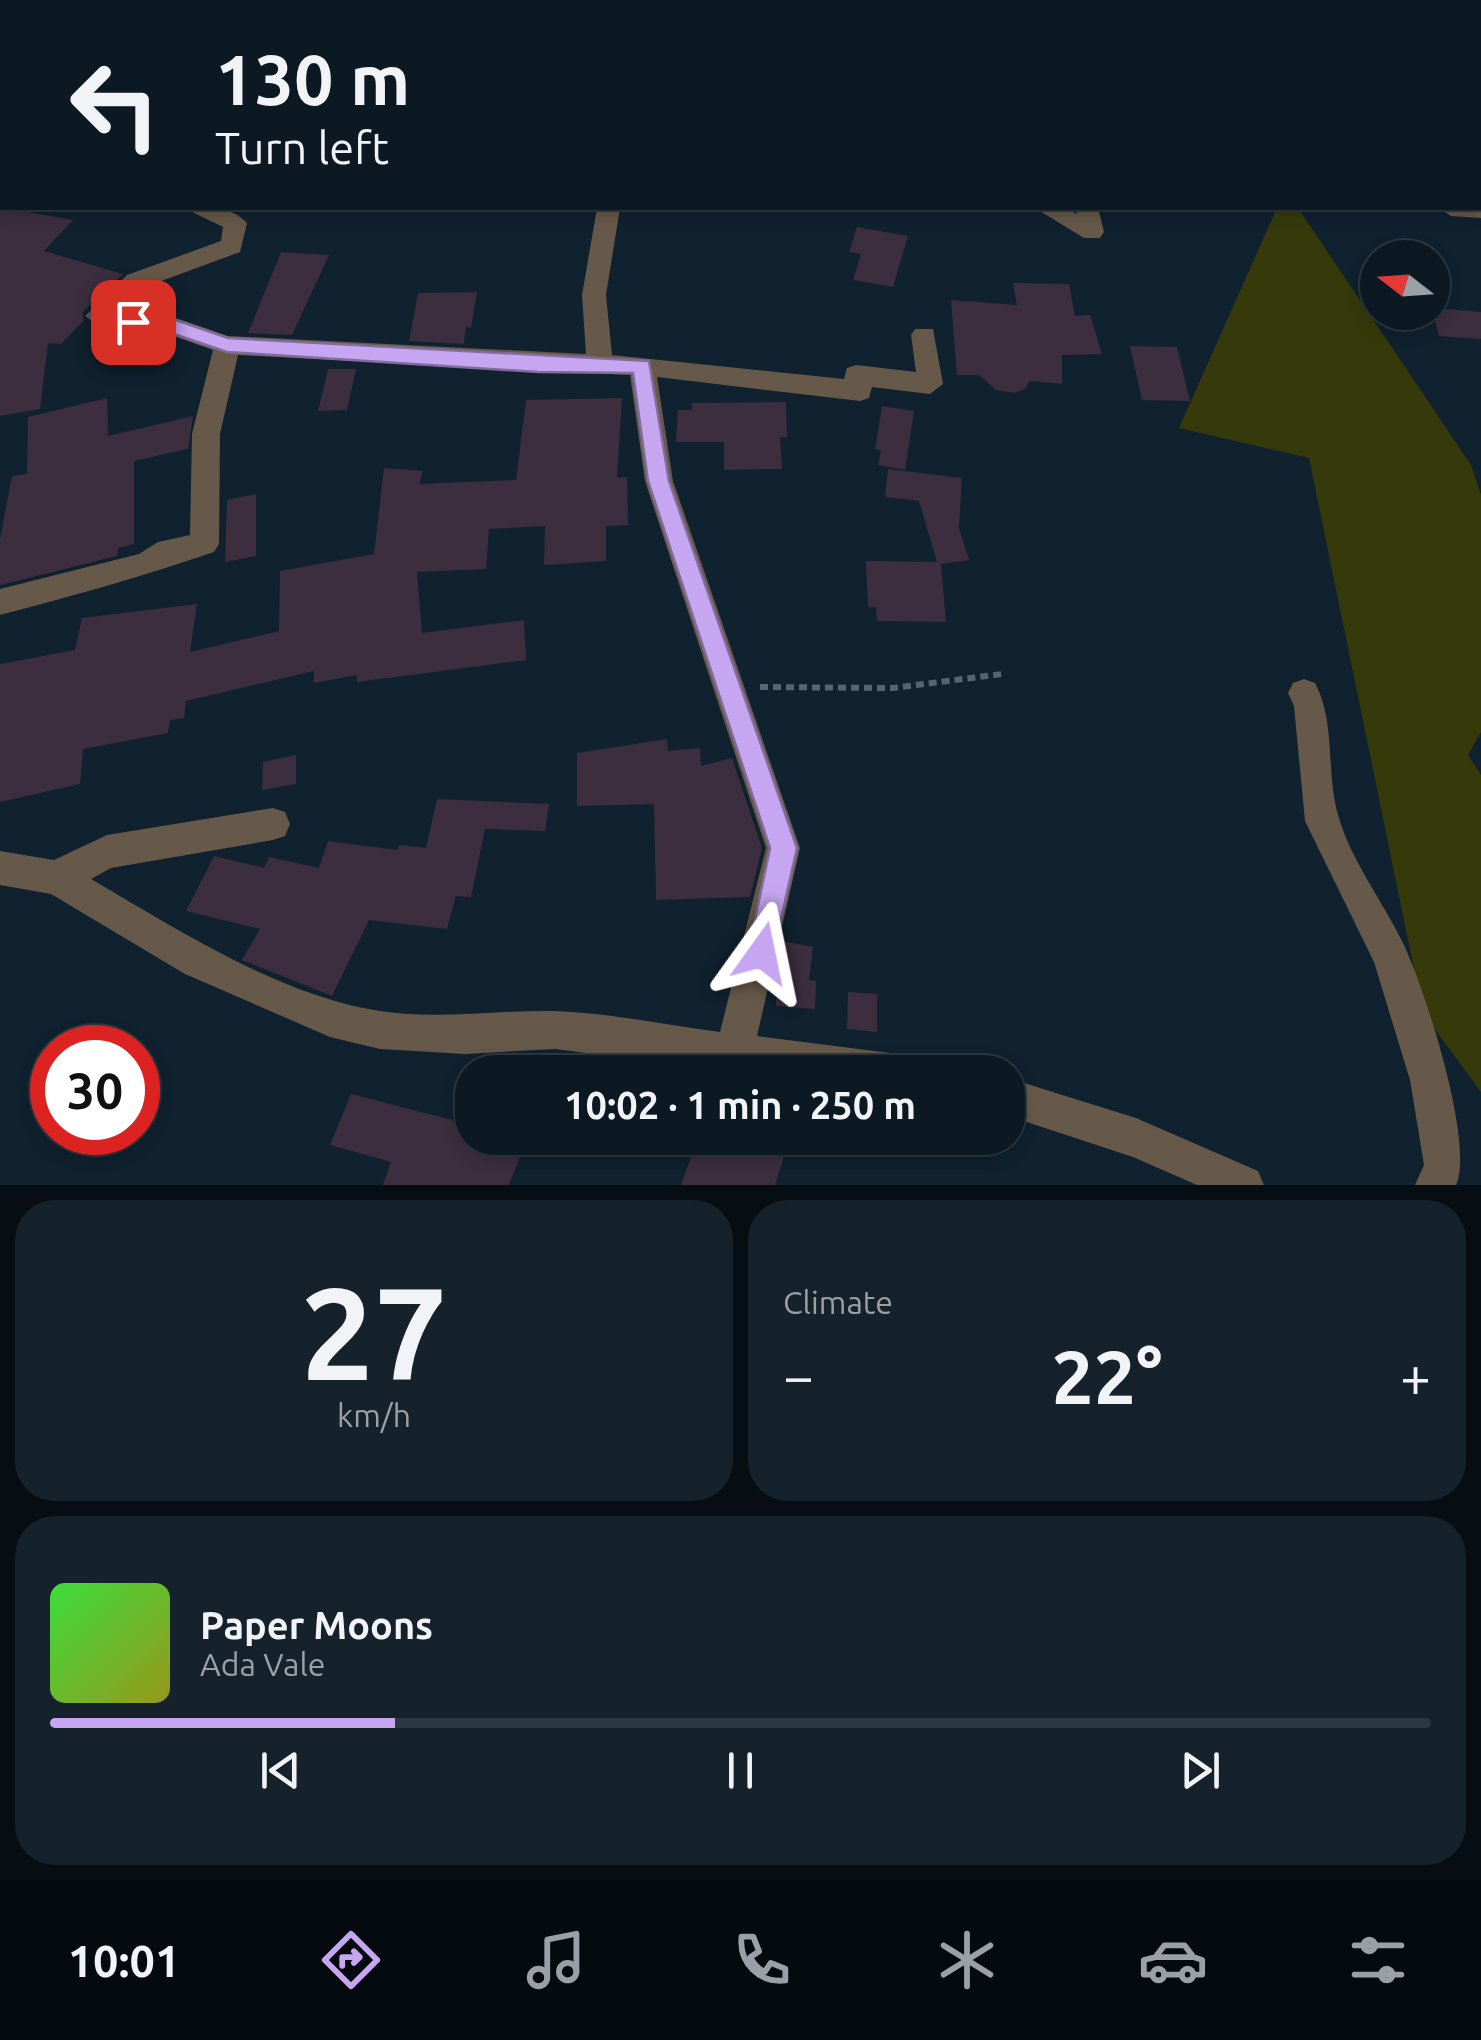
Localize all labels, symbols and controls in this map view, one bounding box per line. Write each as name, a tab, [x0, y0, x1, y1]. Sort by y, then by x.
icon: left	[50, 40, 180, 170]
text: 130 m	[215, 40, 410, 118]
text: Turn left	[215, 122, 389, 173]
north arrow	[1360, 240, 1450, 330]
map controls	[1360, 240, 1450, 330]
pin	[91, 280, 176, 365]
icon: arrive	[106, 295, 161, 350]
position arrow	[710, 901, 814, 1005]
speed limit sign: 30	[30, 1025, 160, 1155]
text: 10:02 · 1 min · 250 m	[564, 1084, 916, 1126]
text: 27	[301, 1259, 447, 1405]
text: Climate	[783, 1284, 893, 1320]
text: 22°	[1051, 1334, 1163, 1418]
text: −	[783, 1345, 814, 1406]
text: +	[1400, 1345, 1431, 1406]
text: km/h	[337, 1397, 411, 1433]
text: Paper Moons	[200, 1604, 433, 1646]
text: Ada Vale	[200, 1646, 326, 1682]
icon: previous	[253, 1743, 308, 1798]
icon: pause	[713, 1743, 768, 1798]
icon: next	[1173, 1743, 1228, 1798]
icon: directions	[316, 1925, 386, 1995]
icon: music	[521, 1925, 591, 1995]
icon: phone	[727, 1925, 797, 1995]
icon: climate	[932, 1925, 1002, 1995]
icon: car	[1138, 1925, 1208, 1995]
icon: filters	[1343, 1925, 1413, 1995]
text: 10:01	[68, 1935, 180, 1986]

